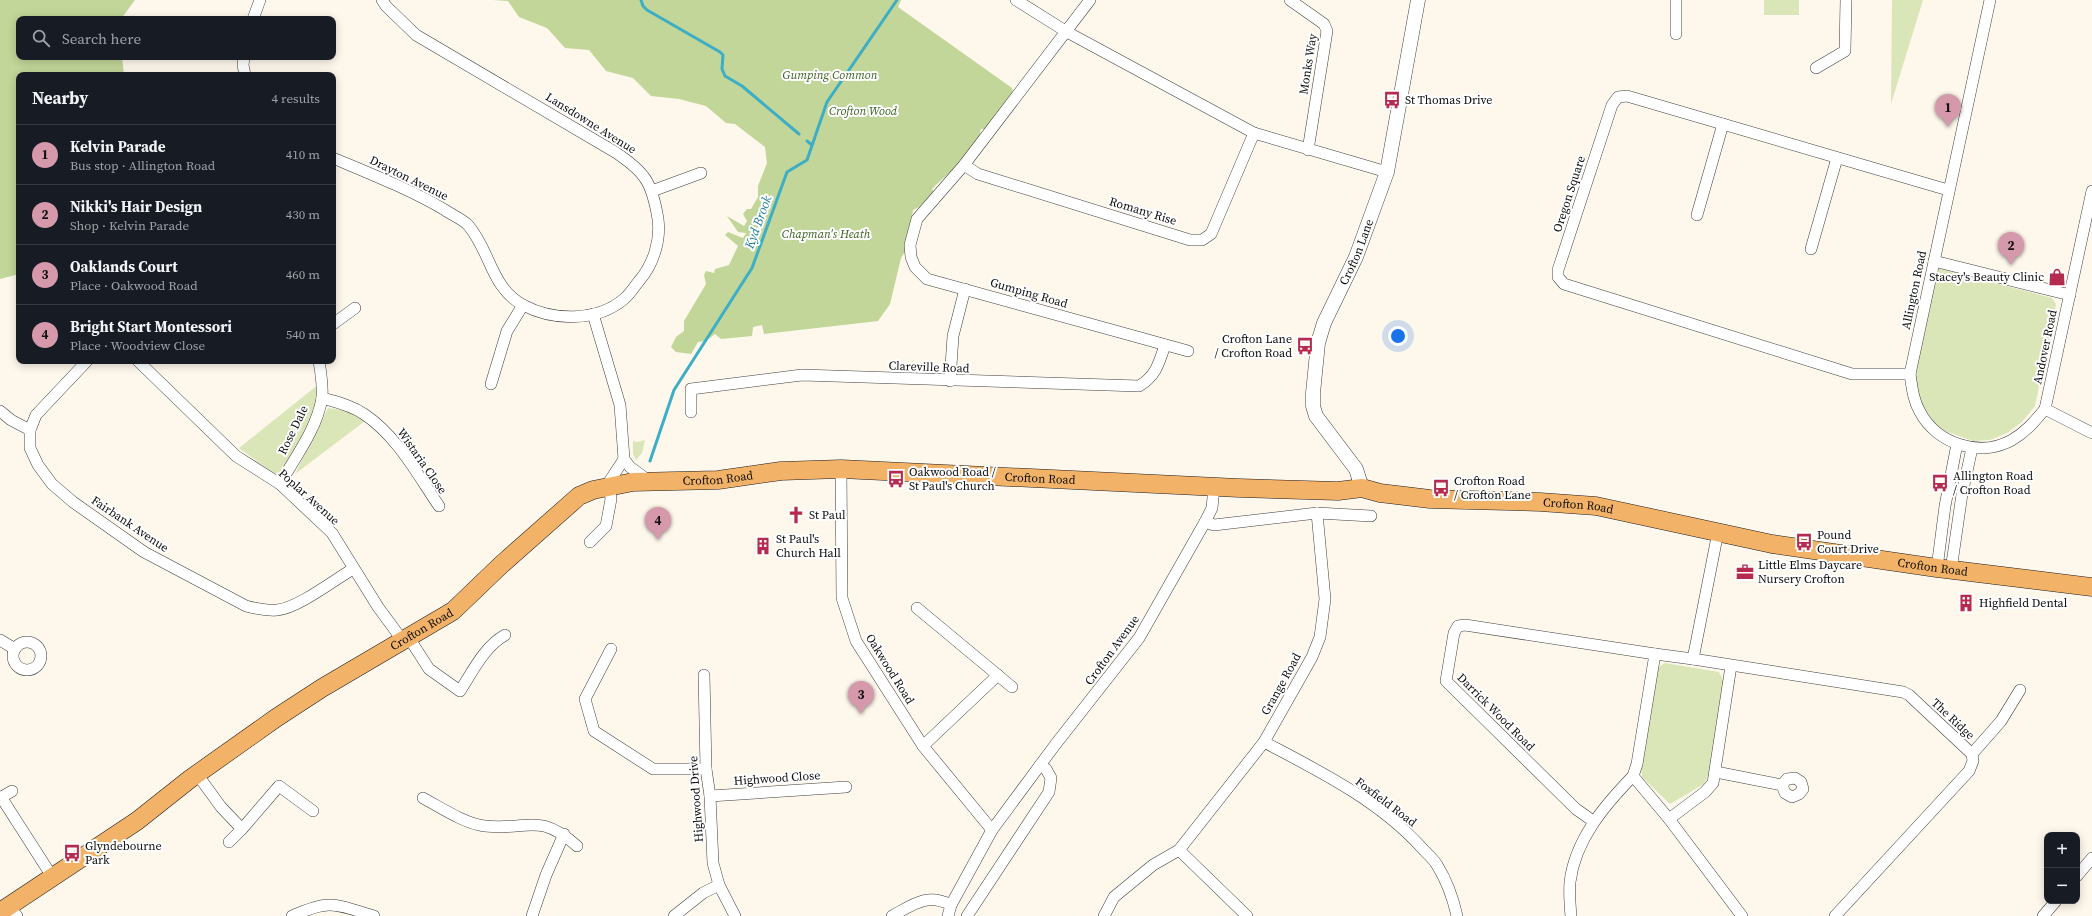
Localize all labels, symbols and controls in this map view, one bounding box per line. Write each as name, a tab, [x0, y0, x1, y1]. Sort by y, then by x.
search box	[16, 16, 336, 60]
icon: search	[30, 27, 52, 49]
text: Search here	[62, 28, 141, 49]
street label: Monks Way	[1295, 32, 1321, 96]
park label: Gumping Common	[783, 67, 878, 83]
text: Nearby	[32, 86, 88, 110]
street label: Lansdowne Avenue	[543, 89, 639, 157]
text: 4 results	[272, 90, 320, 107]
bus stop icon: St Thomas Drive	[1382, 90, 1402, 110]
place label: St Thomas Drive	[1405, 92, 1492, 108]
pin: 1	[1935, 94, 1961, 127]
park label: Crofton Wood	[829, 103, 898, 119]
text: Kelvin Parade	[70, 136, 166, 157]
text: 1	[41, 146, 49, 163]
text: 410 m	[286, 146, 320, 163]
street label: Drayton Avenue	[367, 152, 451, 204]
street label: Oregon Square	[1549, 154, 1589, 234]
text: Bus stop · Allington Road	[70, 157, 215, 174]
water label: Kyd Brook	[740, 192, 776, 252]
street label: Romany Rise	[1107, 193, 1179, 229]
text: Nikki's Hair Design	[70, 196, 202, 217]
text: 2	[41, 206, 49, 223]
text: 430 m	[286, 206, 320, 223]
text: Shop · Kelvin Parade	[70, 217, 189, 234]
street label: Crofton Lane	[1336, 217, 1377, 288]
park label: Chapman's Heath	[782, 226, 871, 242]
pin: 2	[1998, 232, 2024, 265]
street label: Allington Road	[1898, 249, 1930, 331]
text: Oaklands Court	[70, 256, 178, 277]
text: 3	[41, 266, 49, 283]
text: 460 m	[286, 266, 320, 283]
shop icon: Stacey's Beauty Clinic	[2047, 267, 2067, 287]
place label: Stacey's Beauty Clinic	[1929, 269, 2044, 285]
street label: Gumping Road	[988, 274, 1070, 312]
text: Place · Oakwood Road	[70, 277, 198, 294]
street label: Andover Road	[2029, 308, 2061, 386]
text: Bright Start Montessori	[70, 316, 232, 337]
text: 4	[41, 326, 49, 343]
text: 540 m	[286, 326, 320, 343]
your location	[1388, 326, 1408, 346]
place label: Crofton Lane / Crofton Road	[1215, 331, 1292, 361]
bus stop icon: Crofton Lane / Crofton Road	[1295, 336, 1315, 356]
text: Place · Woodview Close	[70, 337, 205, 354]
street label: Clareville Road	[888, 358, 970, 376]
street label: Rose Dale	[274, 403, 312, 457]
street label: Wistaria Close	[393, 425, 451, 497]
place label: Oakwood Road / St Paul's Church	[909, 464, 996, 494]
street label: Poplar Avenue	[275, 465, 343, 529]
street label: Crofton Road	[682, 467, 754, 489]
place label: Allington Road / Crofton Road	[1953, 468, 2033, 498]
bus stop icon: Oakwood Road / St Paul's Church	[886, 469, 906, 489]
street label: Crofton Road	[1004, 469, 1076, 488]
place label: Crofton Road / Crofton Lane	[1454, 473, 1531, 503]
bus stop icon: Allington Road / Crofton Road	[1930, 473, 1950, 493]
bus stop icon: Crofton Road / Crofton Lane	[1431, 478, 1451, 498]
street label: Fairbank Avenue	[88, 492, 172, 556]
street label: Crofton Road	[1543, 494, 1615, 518]
church icon: St Paul	[786, 505, 806, 525]
pin: 4	[645, 507, 671, 540]
place label: St Paul	[809, 507, 846, 523]
place label: Pound Court Drive	[1817, 527, 1879, 557]
place label: St Paul's Church Hall	[776, 531, 841, 561]
bus stop icon: Pound Court Drive	[1794, 532, 1814, 552]
building icon: St Paul's Church Hall	[753, 536, 773, 556]
street label: Crofton Road	[1896, 554, 1969, 580]
place label: Little Elms Daycare Nursery Crofton	[1758, 557, 1862, 587]
office icon: Little Elms Daycare Nursery Crofton	[1735, 562, 1755, 582]
building icon: Highfield Dental	[1956, 593, 1976, 613]
place label: Highfield Dental	[1979, 595, 2068, 611]
street label: Crofton Road	[387, 605, 456, 654]
street label: Crofton Avenue	[1081, 612, 1143, 688]
street label: Oakwood Road	[862, 631, 918, 707]
street label: Grange Road	[1257, 650, 1305, 718]
street label: Darrick Wood Road	[1454, 670, 1538, 754]
pin: 3	[848, 681, 874, 714]
street label: The Ridge	[1928, 695, 1978, 743]
street label: Highwood Drive	[685, 755, 707, 843]
street label: Highwood Close	[733, 767, 821, 789]
street label: Foxfield Road	[1352, 774, 1420, 830]
map controls	[2044, 832, 2080, 904]
button: +	[2044, 832, 2080, 868]
place label: Glyndebourne Park	[85, 838, 162, 868]
bus stop icon: Glyndebourne Park	[62, 843, 82, 863]
button: −	[2044, 868, 2080, 904]

